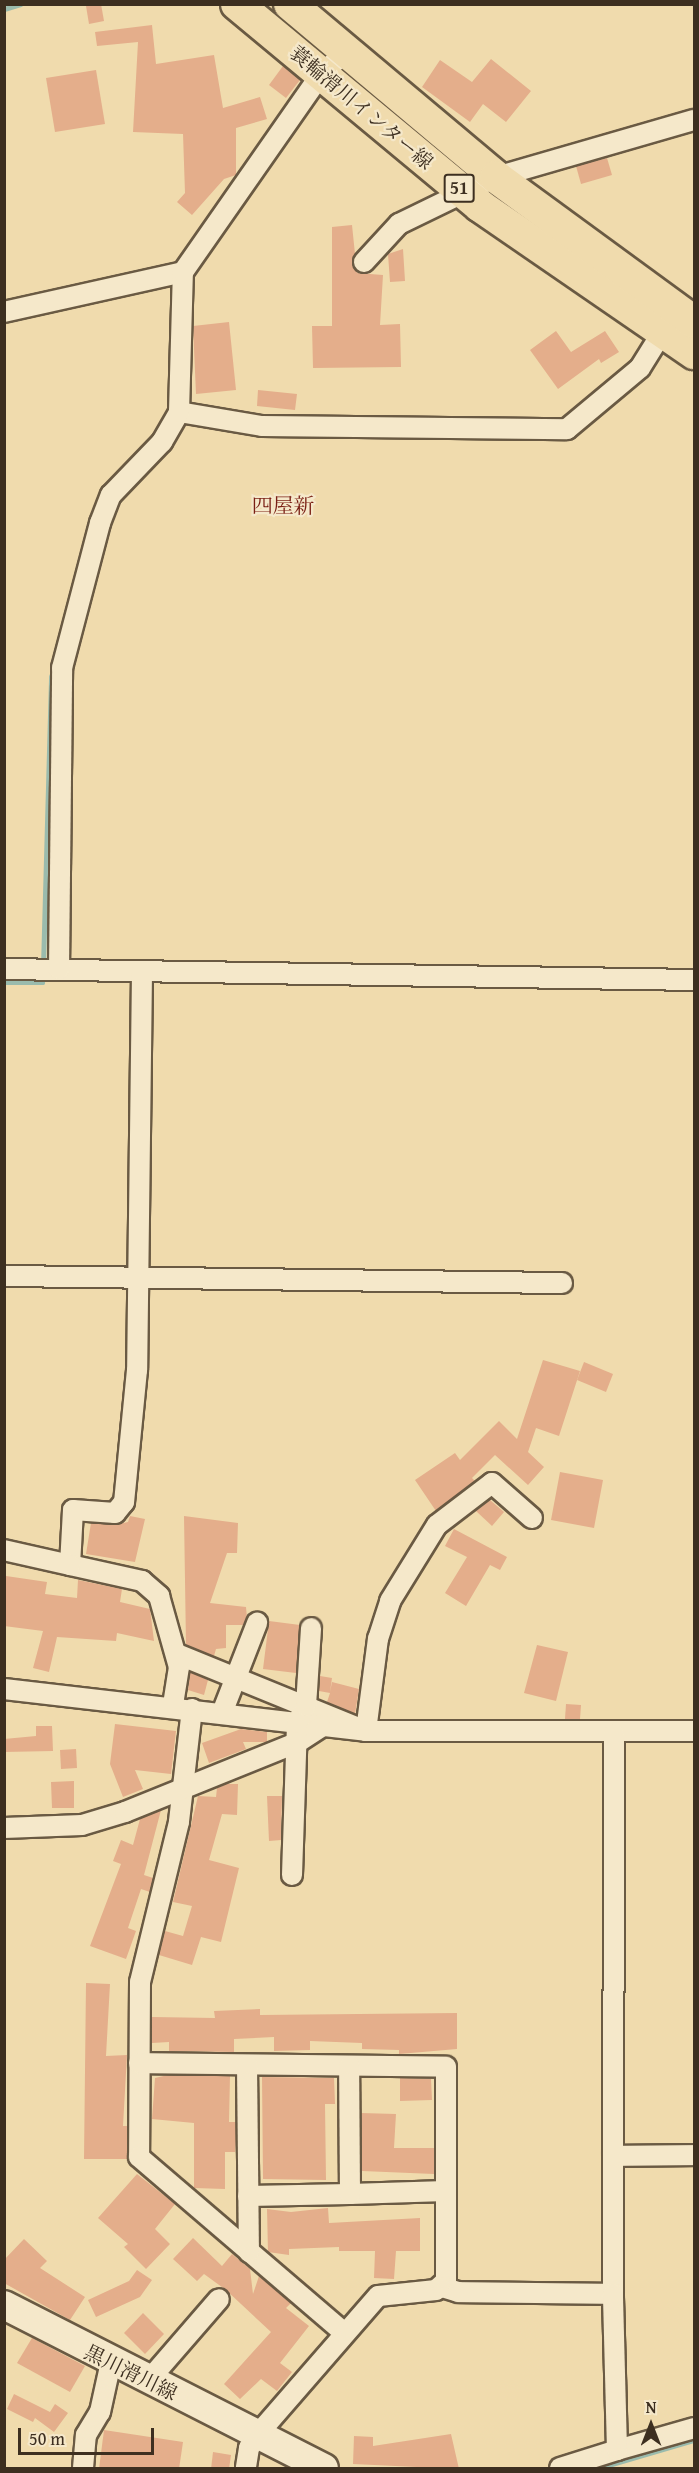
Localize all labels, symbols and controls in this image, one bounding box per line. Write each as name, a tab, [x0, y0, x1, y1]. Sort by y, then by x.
street label: 蓑輪滑川インター線	[285, 40, 439, 174]
road number: 51	[442, 173, 476, 203]
district label: 四屋新	[252, 493, 314, 519]
street label: 黒川滑川線	[81, 2339, 181, 2405]
north arrow	[621, 2395, 681, 2455]
text: N	[646, 2395, 656, 2419]
scale bar	[21, 2416, 158, 2454]
text: 50 m	[29, 2425, 65, 2452]

